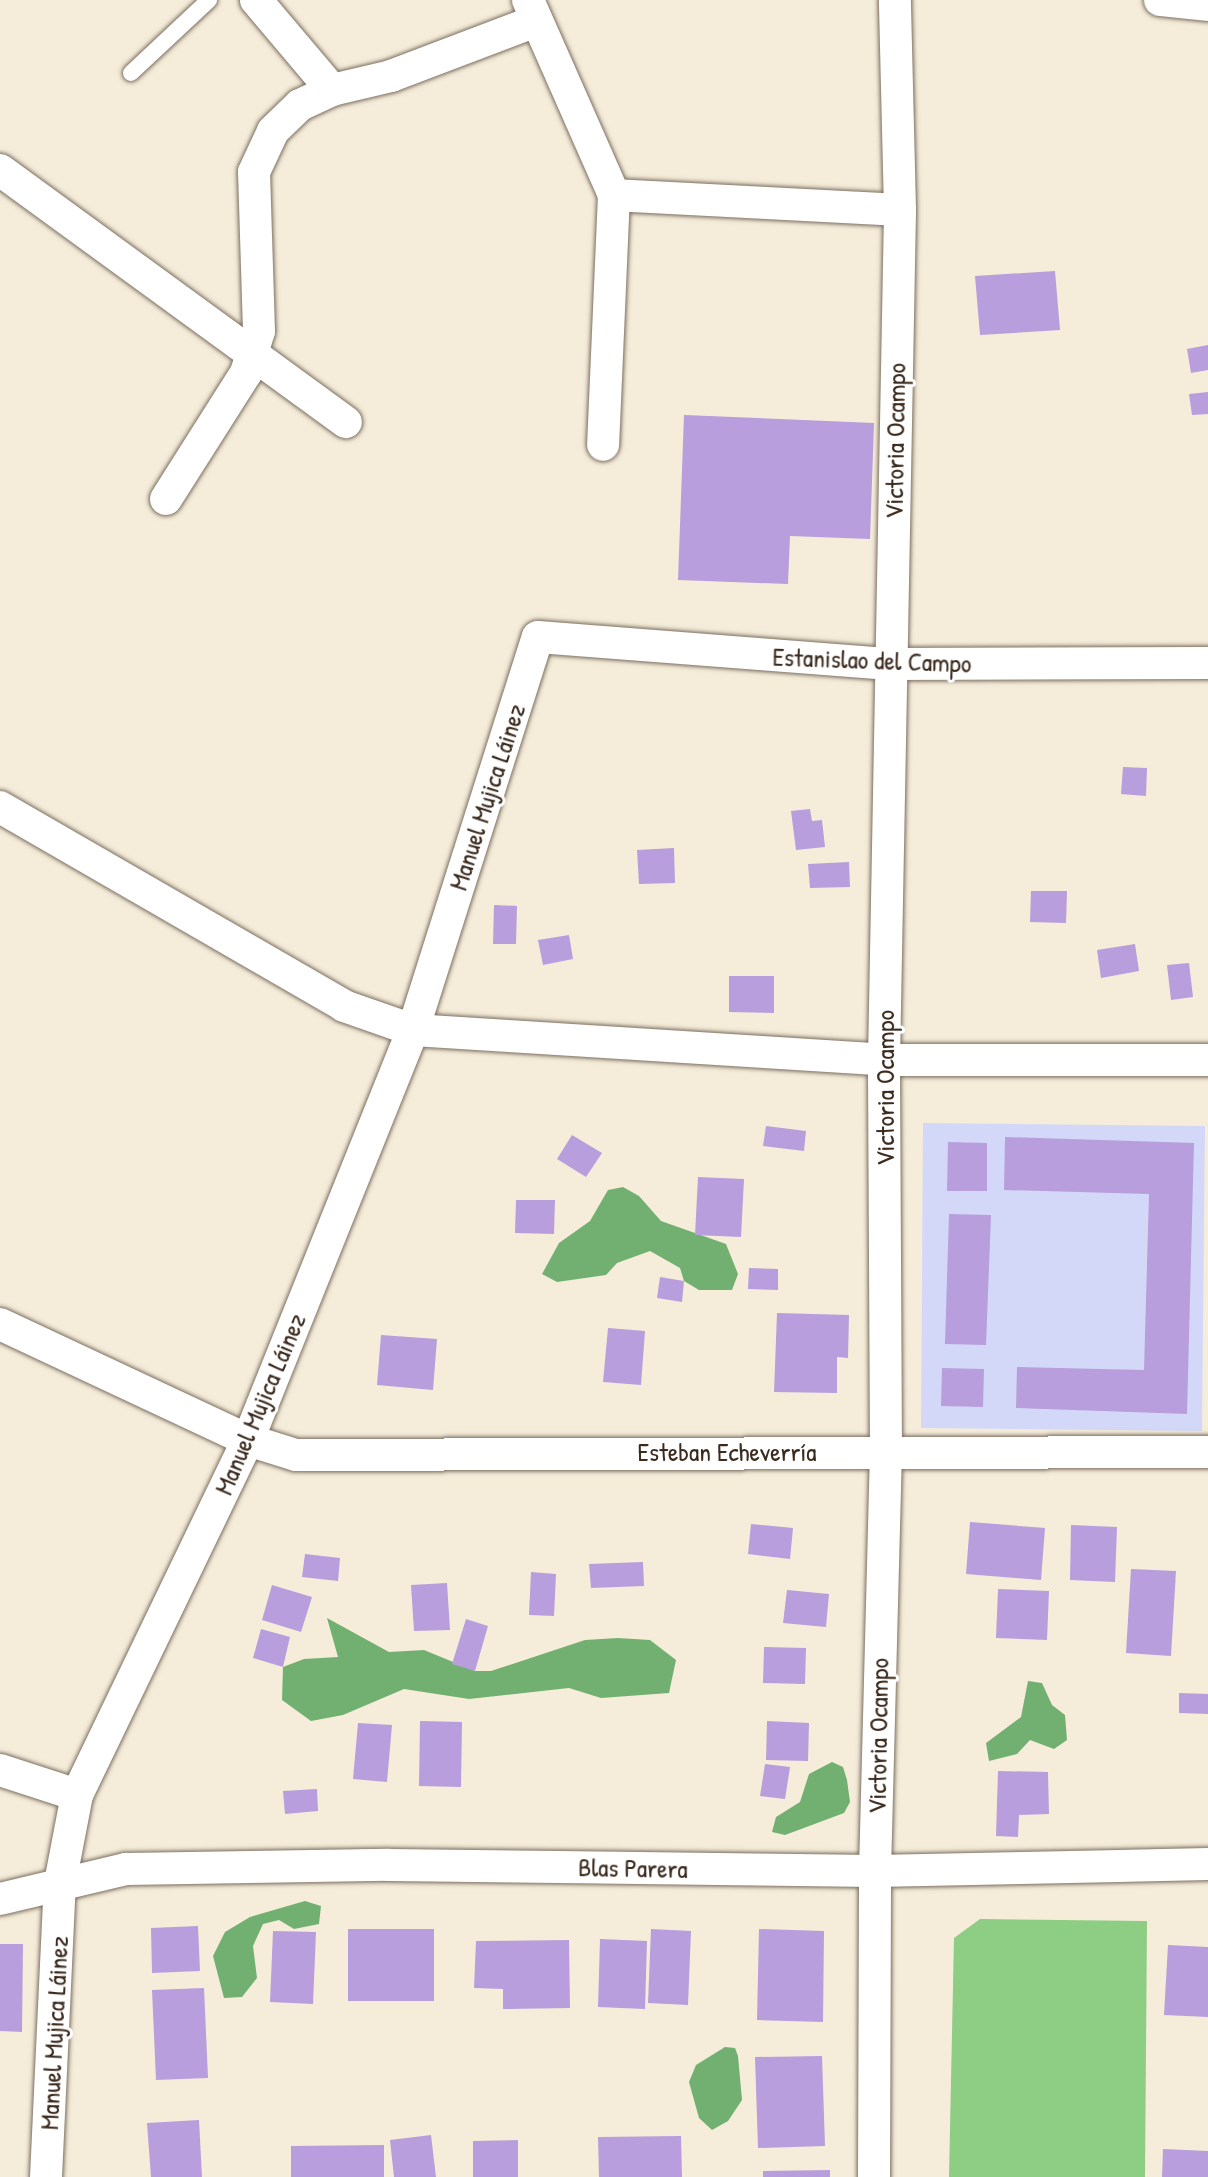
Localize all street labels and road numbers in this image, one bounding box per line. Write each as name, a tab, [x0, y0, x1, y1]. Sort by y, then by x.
street label: Victoria Ocampo	[878, 363, 912, 519]
street label: Estanislao del Campo	[772, 641, 972, 679]
street label: Manuel Mujica Láinez	[442, 700, 532, 894]
street label: Victoria Ocampo	[869, 1010, 901, 1166]
street label: Manuel Mujica Láinez	[208, 1309, 312, 1499]
street label: Esteban Echeverría	[637, 1436, 817, 1468]
street label: Victoria Ocampo	[861, 1658, 895, 1814]
street label: Blas Parera	[578, 1851, 688, 1885]
street label: Manuel Mujica Láinez	[33, 1935, 75, 2131]

